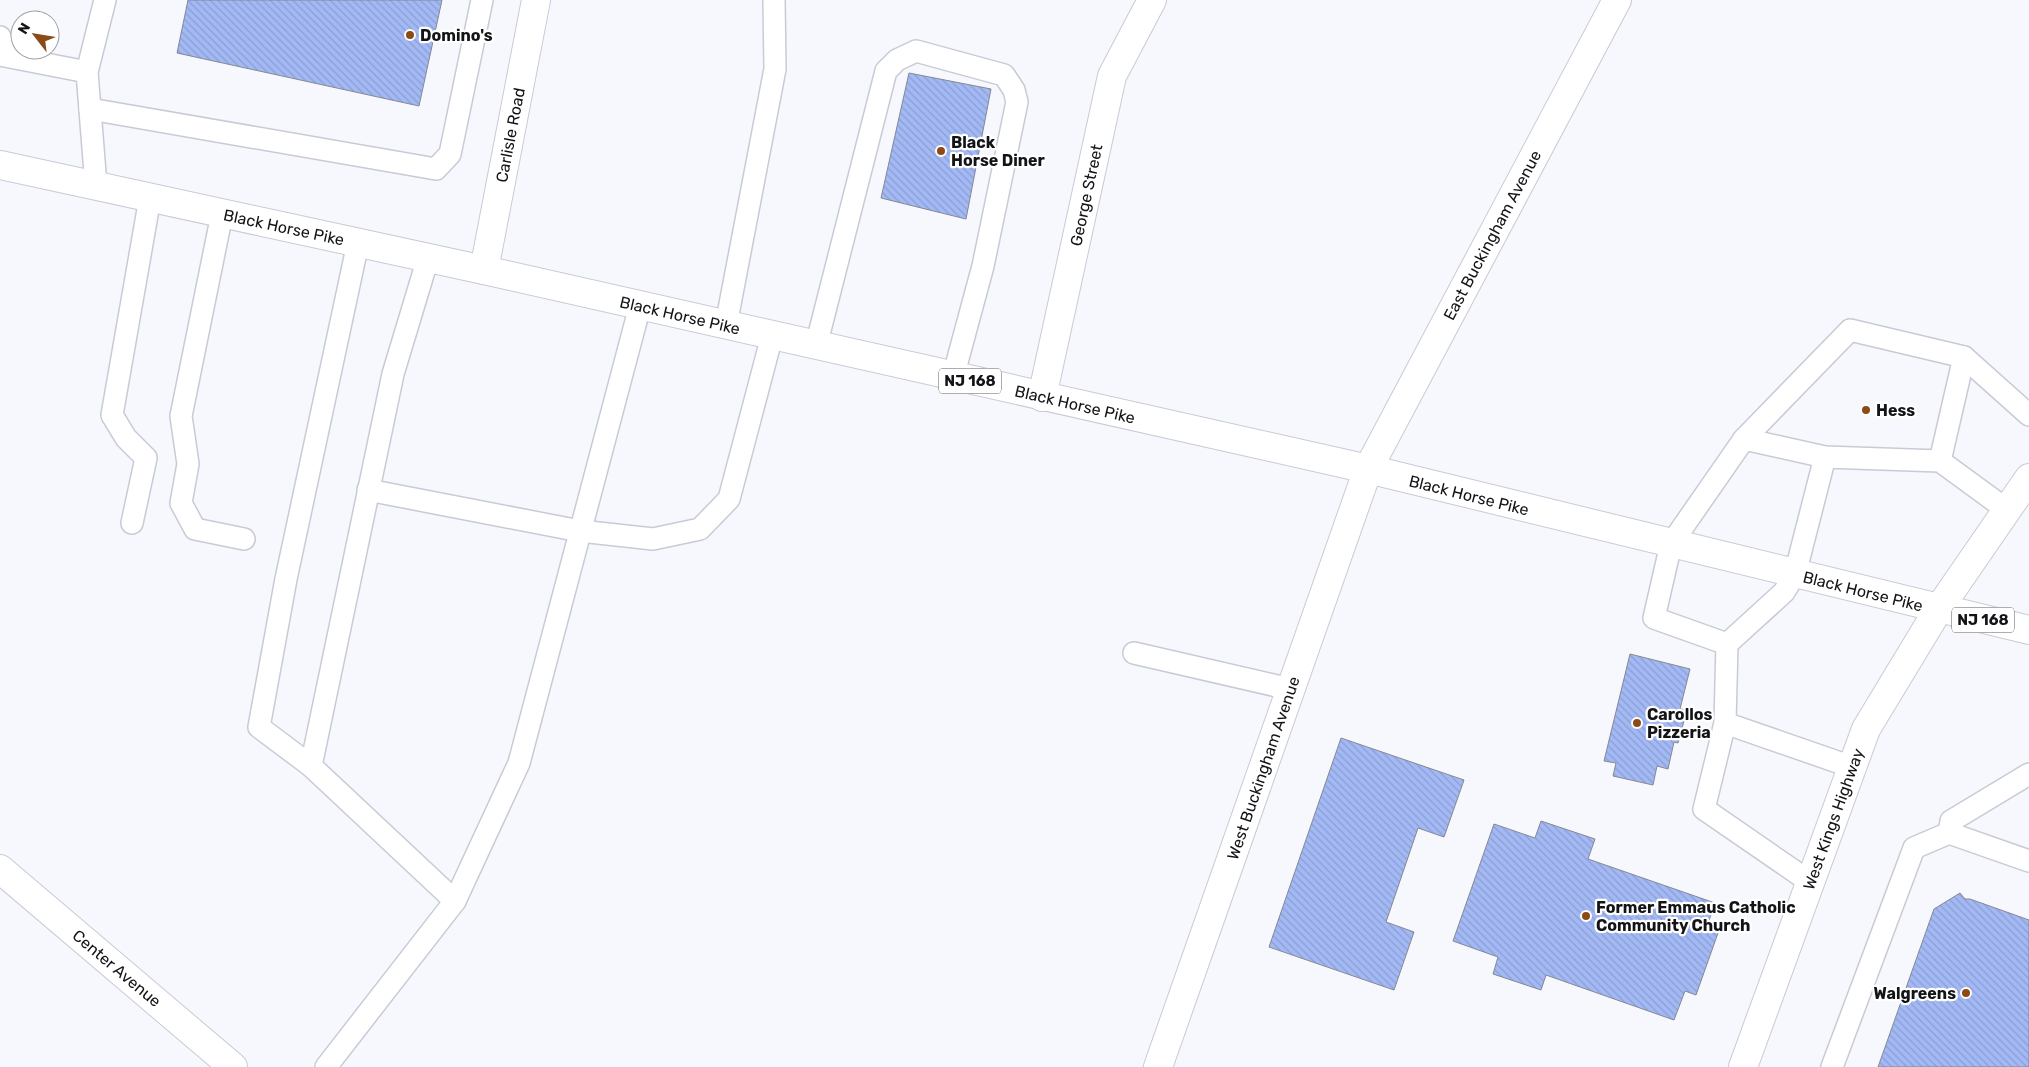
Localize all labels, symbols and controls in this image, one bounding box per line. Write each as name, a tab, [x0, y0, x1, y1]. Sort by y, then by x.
north arrow	[10, 10, 60, 60]
text: N	[14, 20, 34, 37]
place label: Domino's	[420, 26, 493, 45]
marker: Domino's	[404, 29, 416, 41]
street label: Carlisle Road	[492, 86, 529, 184]
place label: Black Horse Diner	[951, 133, 1046, 170]
street label: George Street	[1066, 142, 1107, 248]
marker: Black Horse Diner	[935, 145, 947, 157]
street label: East Buckingham Avenue	[1440, 147, 1545, 323]
street label: Black Horse Pike	[222, 205, 346, 250]
street label: Black Horse Pike	[618, 292, 742, 339]
road number: NJ 168	[939, 368, 1001, 394]
street label: Black Horse Pike	[1013, 381, 1137, 428]
place label: Hess	[1876, 401, 1915, 420]
marker: Hess	[1860, 404, 1872, 416]
street label: Black Horse Pike	[1407, 471, 1531, 520]
street label: Black Horse Pike	[1801, 567, 1925, 616]
road number: NJ 168	[1952, 608, 2014, 632]
street label: West Buckingham Avenue	[1223, 674, 1304, 862]
place label: Carollos Pizzeria	[1647, 705, 1713, 742]
marker: Carollos Pizzeria	[1631, 717, 1643, 729]
street label: West Kings Highway	[1799, 746, 1868, 892]
place label: Former Emmaus Catholic Community Church	[1596, 898, 1796, 935]
marker: Former Emmaus Catholic Community Church	[1580, 910, 1592, 922]
street label: Center Avenue	[69, 926, 165, 1011]
place label: Walgreens	[1874, 984, 1956, 1003]
marker: Walgreens	[1960, 987, 1972, 999]

